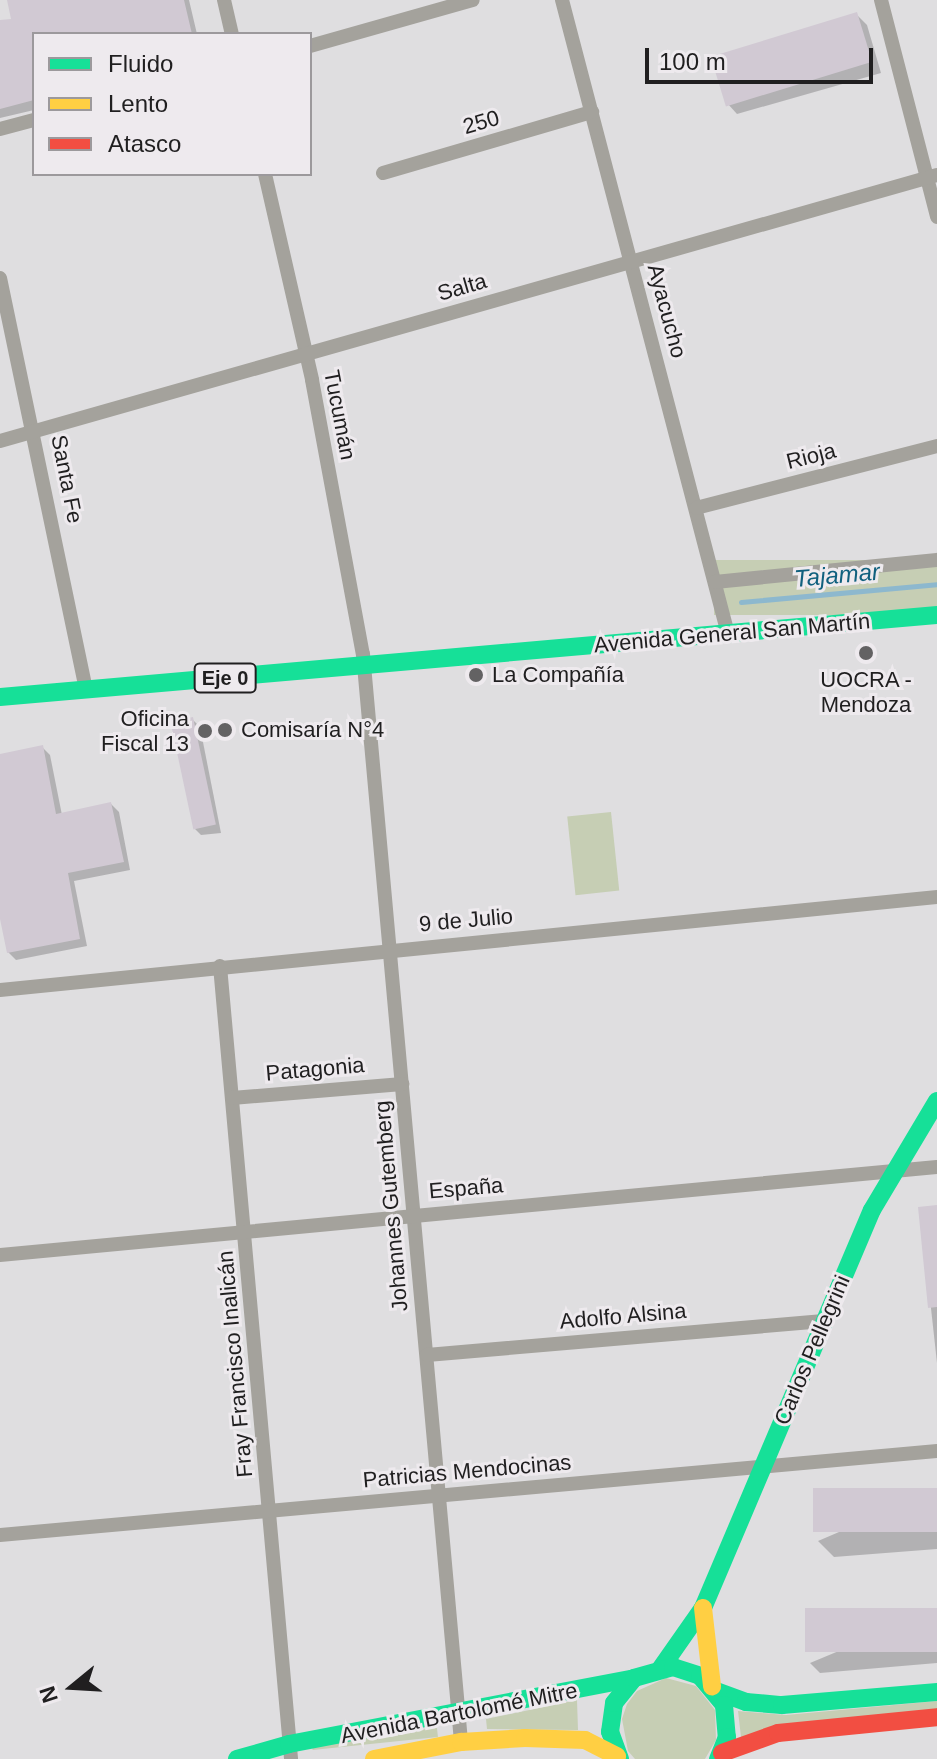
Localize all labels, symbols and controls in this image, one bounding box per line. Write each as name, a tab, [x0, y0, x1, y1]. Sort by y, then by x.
legend	[32, 32, 312, 176]
scale bar	[649, 32, 877, 82]
text: 100 m	[659, 48, 726, 75]
text: Fluido	[108, 50, 173, 77]
text: Lento	[108, 90, 168, 117]
street label: 250	[460, 104, 502, 140]
text: Atasco	[108, 130, 181, 157]
street label: Ayacucho	[642, 261, 692, 361]
street label: Salta	[434, 267, 490, 307]
street label: Tucumán	[318, 368, 362, 462]
street label: Santa Fe	[46, 433, 88, 525]
street label: Rioja	[783, 437, 839, 475]
water label: Tajamar	[793, 557, 881, 593]
street label: Avenida General San Martín	[593, 608, 871, 658]
marker: UOCRA - Mendoza	[857, 644, 875, 662]
road number: Eje 0	[193, 662, 257, 694]
place label: La Compañía	[492, 662, 624, 688]
marker: La Compañía	[467, 666, 485, 684]
place label: UOCRA - Mendoza	[820, 666, 912, 718]
place label: Oficina Fiscal 13	[101, 705, 189, 756]
place label: Comisaría N°4	[241, 717, 384, 743]
marker: Comisaría N°4	[216, 721, 234, 739]
marker: Oficina Fiscal 13	[196, 722, 214, 740]
street label: 9 de Julio	[418, 903, 514, 937]
street label: Patagonia	[264, 1052, 366, 1086]
street label: Johannes Gutemberg	[369, 1099, 413, 1313]
street label: España	[428, 1172, 504, 1204]
street label: Fray Francisco Inalicán	[212, 1250, 258, 1478]
street label: Carlos Pellegrini	[769, 1271, 855, 1429]
street label: Adolfo Alsina	[558, 1297, 688, 1335]
street label: Patricias Mendocinas	[362, 1449, 572, 1493]
north arrow	[32, 1647, 112, 1727]
street label: Avenida Bartolomé Mitre	[338, 1677, 580, 1749]
text: N	[34, 1683, 63, 1706]

